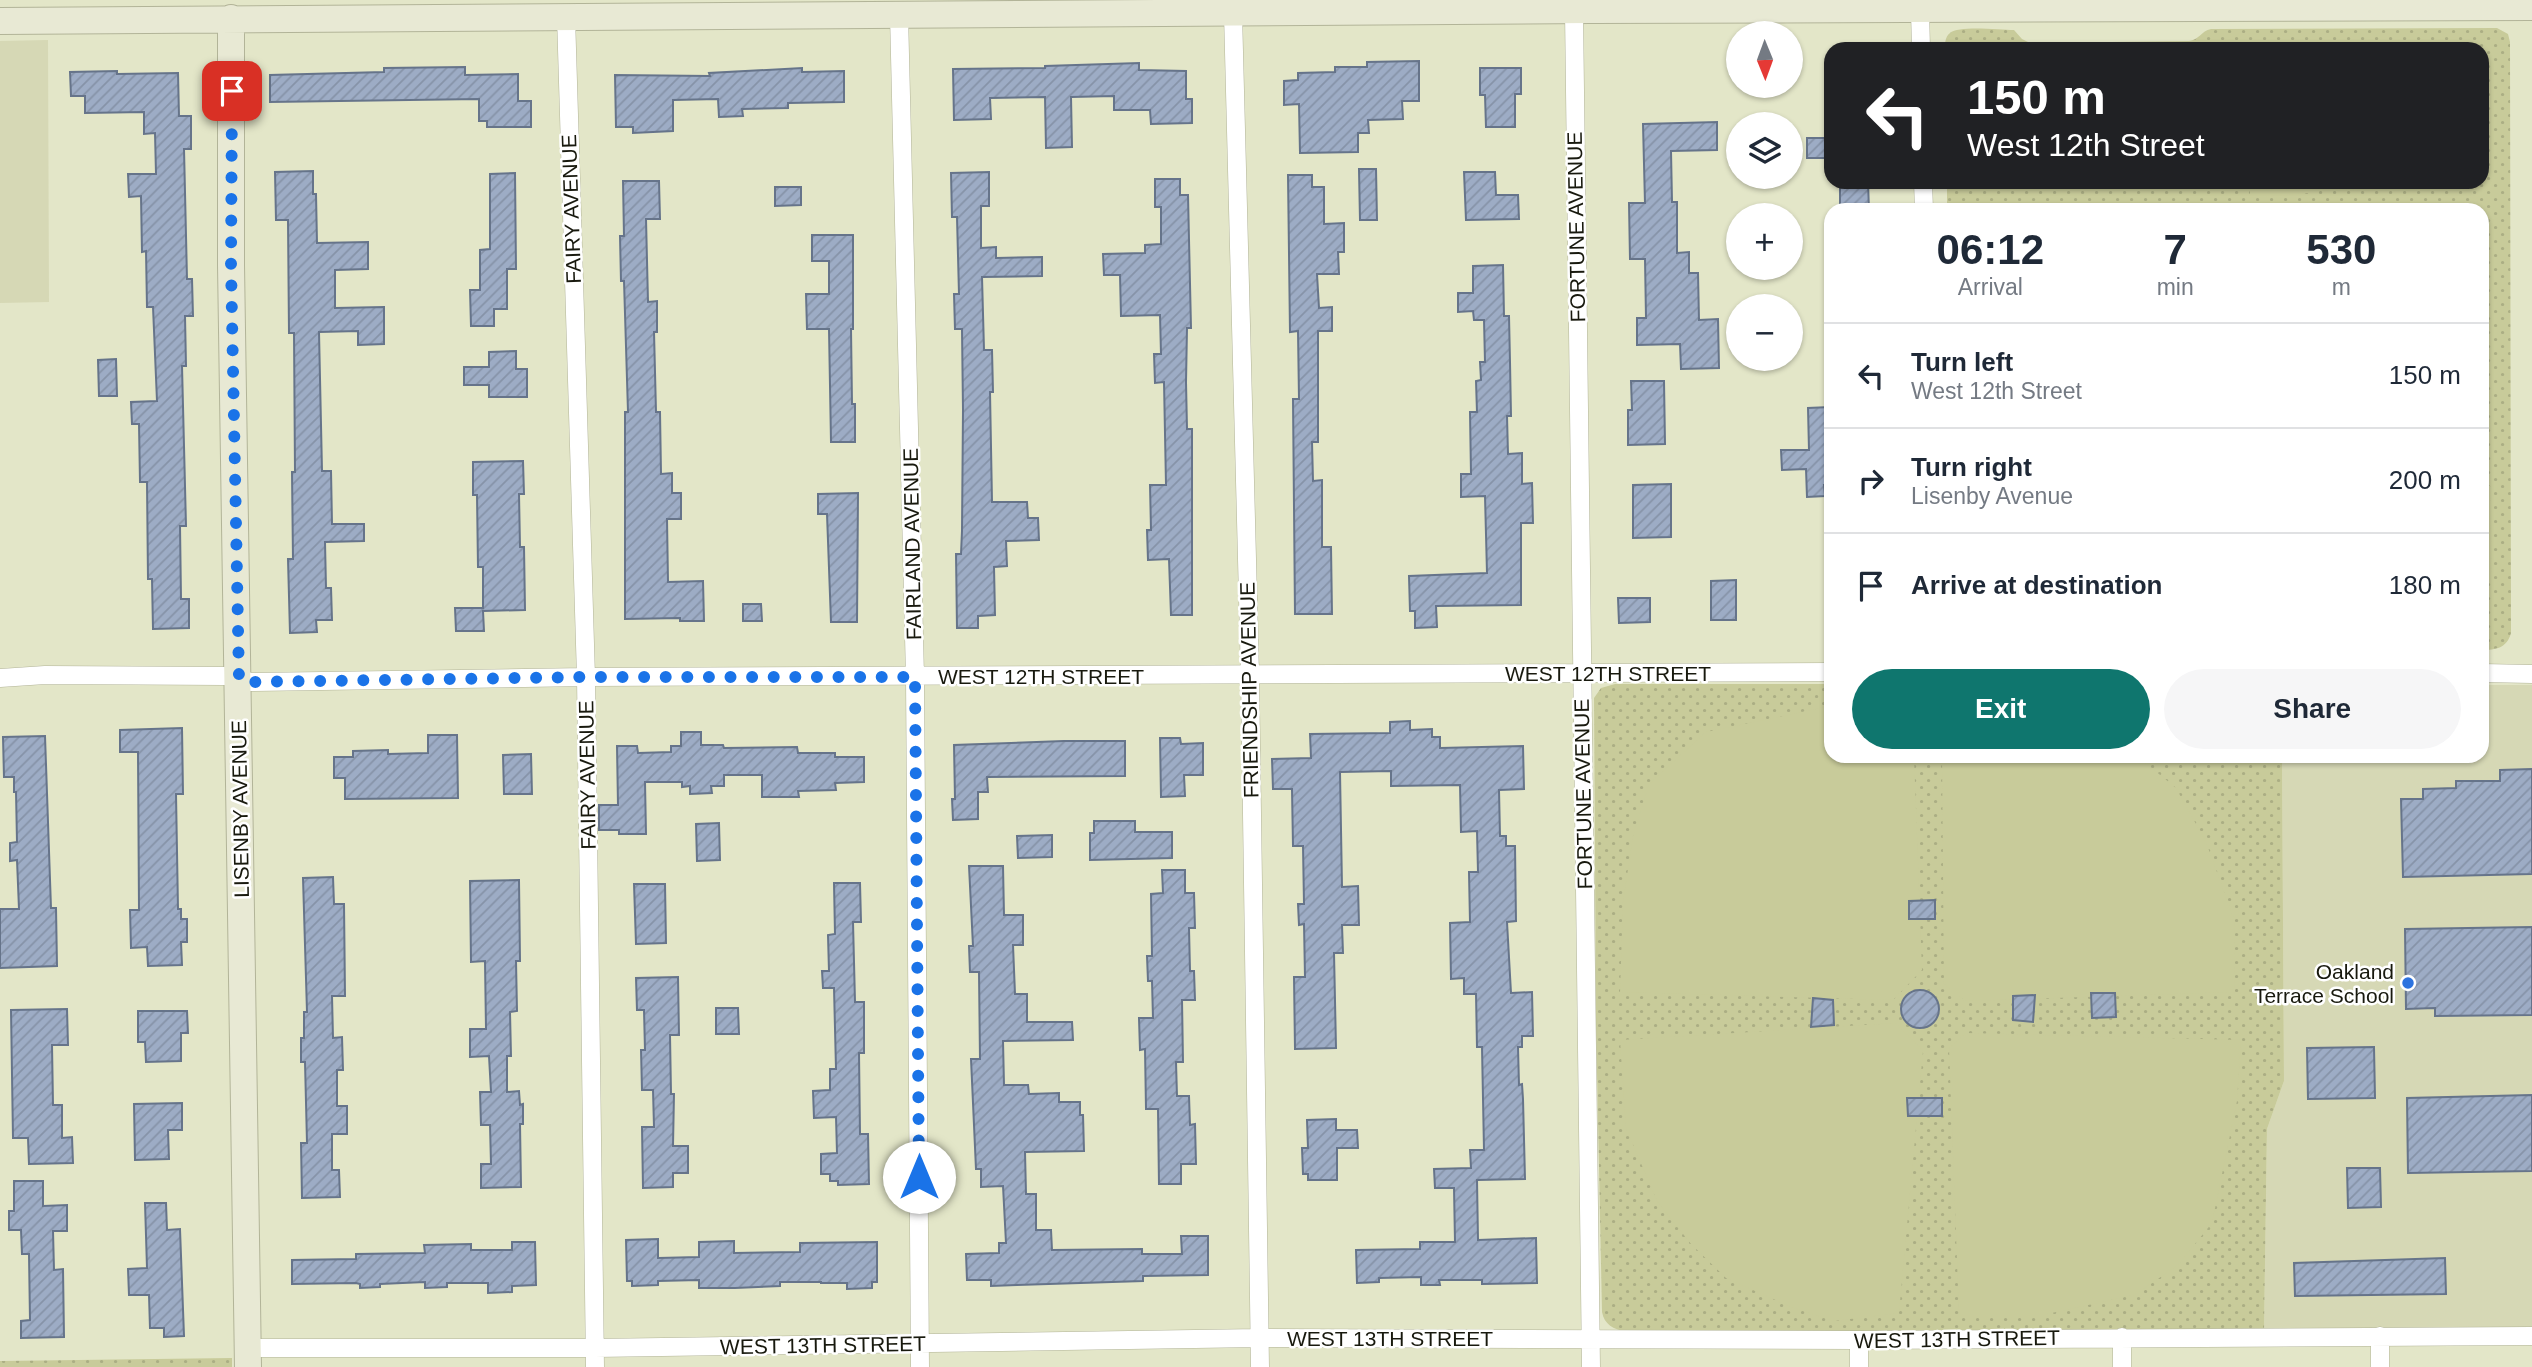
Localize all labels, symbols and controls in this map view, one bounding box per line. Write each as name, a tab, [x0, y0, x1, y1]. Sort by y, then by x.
north arrow	[1726, 21, 1802, 98]
map controls	[1726, 21, 1803, 371]
pin	[202, 61, 262, 121]
icon: left	[1852, 70, 1943, 161]
text: 150 m	[1967, 70, 2106, 124]
icon: arrive	[213, 72, 251, 110]
button: layers	[1726, 112, 1803, 189]
text: West 12th Street	[1967, 127, 2205, 163]
street label: FORTUNE AVENUE	[1563, 132, 1589, 322]
street label: FAIRY AVENUE	[557, 134, 585, 284]
button: +	[1726, 203, 1803, 280]
text: 06:12	[1937, 226, 2044, 273]
text: 7	[2163, 226, 2187, 273]
text: 530	[2306, 226, 2376, 273]
text: Arrival	[1958, 274, 2023, 300]
text: min	[2157, 274, 2194, 300]
text: m	[2332, 274, 2351, 300]
button: −	[1726, 294, 1803, 371]
text: Turn left	[1911, 347, 2013, 377]
icon: left	[1852, 357, 1890, 395]
text: 150 m	[2389, 360, 2461, 390]
text: West 12th Street	[1911, 378, 2082, 404]
street label: FAIRLAND AVENUE	[899, 448, 925, 640]
text: Turn right	[1911, 452, 2032, 482]
icon: right	[1852, 462, 1890, 500]
text: 200 m	[2389, 465, 2461, 495]
text: Lisenby Avenue	[1911, 483, 2073, 509]
icon: arrive	[1852, 567, 1890, 605]
text: Arrive at destination	[1911, 570, 2162, 600]
text: 180 m	[2389, 570, 2461, 600]
street label: FRIENDSHIP AVENUE	[1236, 582, 1262, 798]
street label: WEST 12TH STREET	[1505, 662, 1711, 685]
street label: WEST 12TH STREET	[938, 665, 1144, 688]
button: Exit	[1852, 669, 2150, 749]
button: Share	[2164, 669, 2461, 749]
street label: FORTUNE AVENUE	[1570, 699, 1596, 889]
street label: FAIRY AVENUE	[574, 700, 600, 850]
street label: LISENBY AVENUE	[227, 720, 253, 898]
place label: Oakland Terrace School	[2254, 960, 2394, 1007]
marker: Oakland Terrace School	[2400, 975, 2416, 991]
position arrow	[882, 1140, 956, 1214]
street label: WEST 13TH STREET	[1854, 1326, 2060, 1352]
street label: WEST 13TH STREET	[1287, 1327, 1493, 1350]
street label: WEST 13TH STREET	[720, 1332, 926, 1358]

